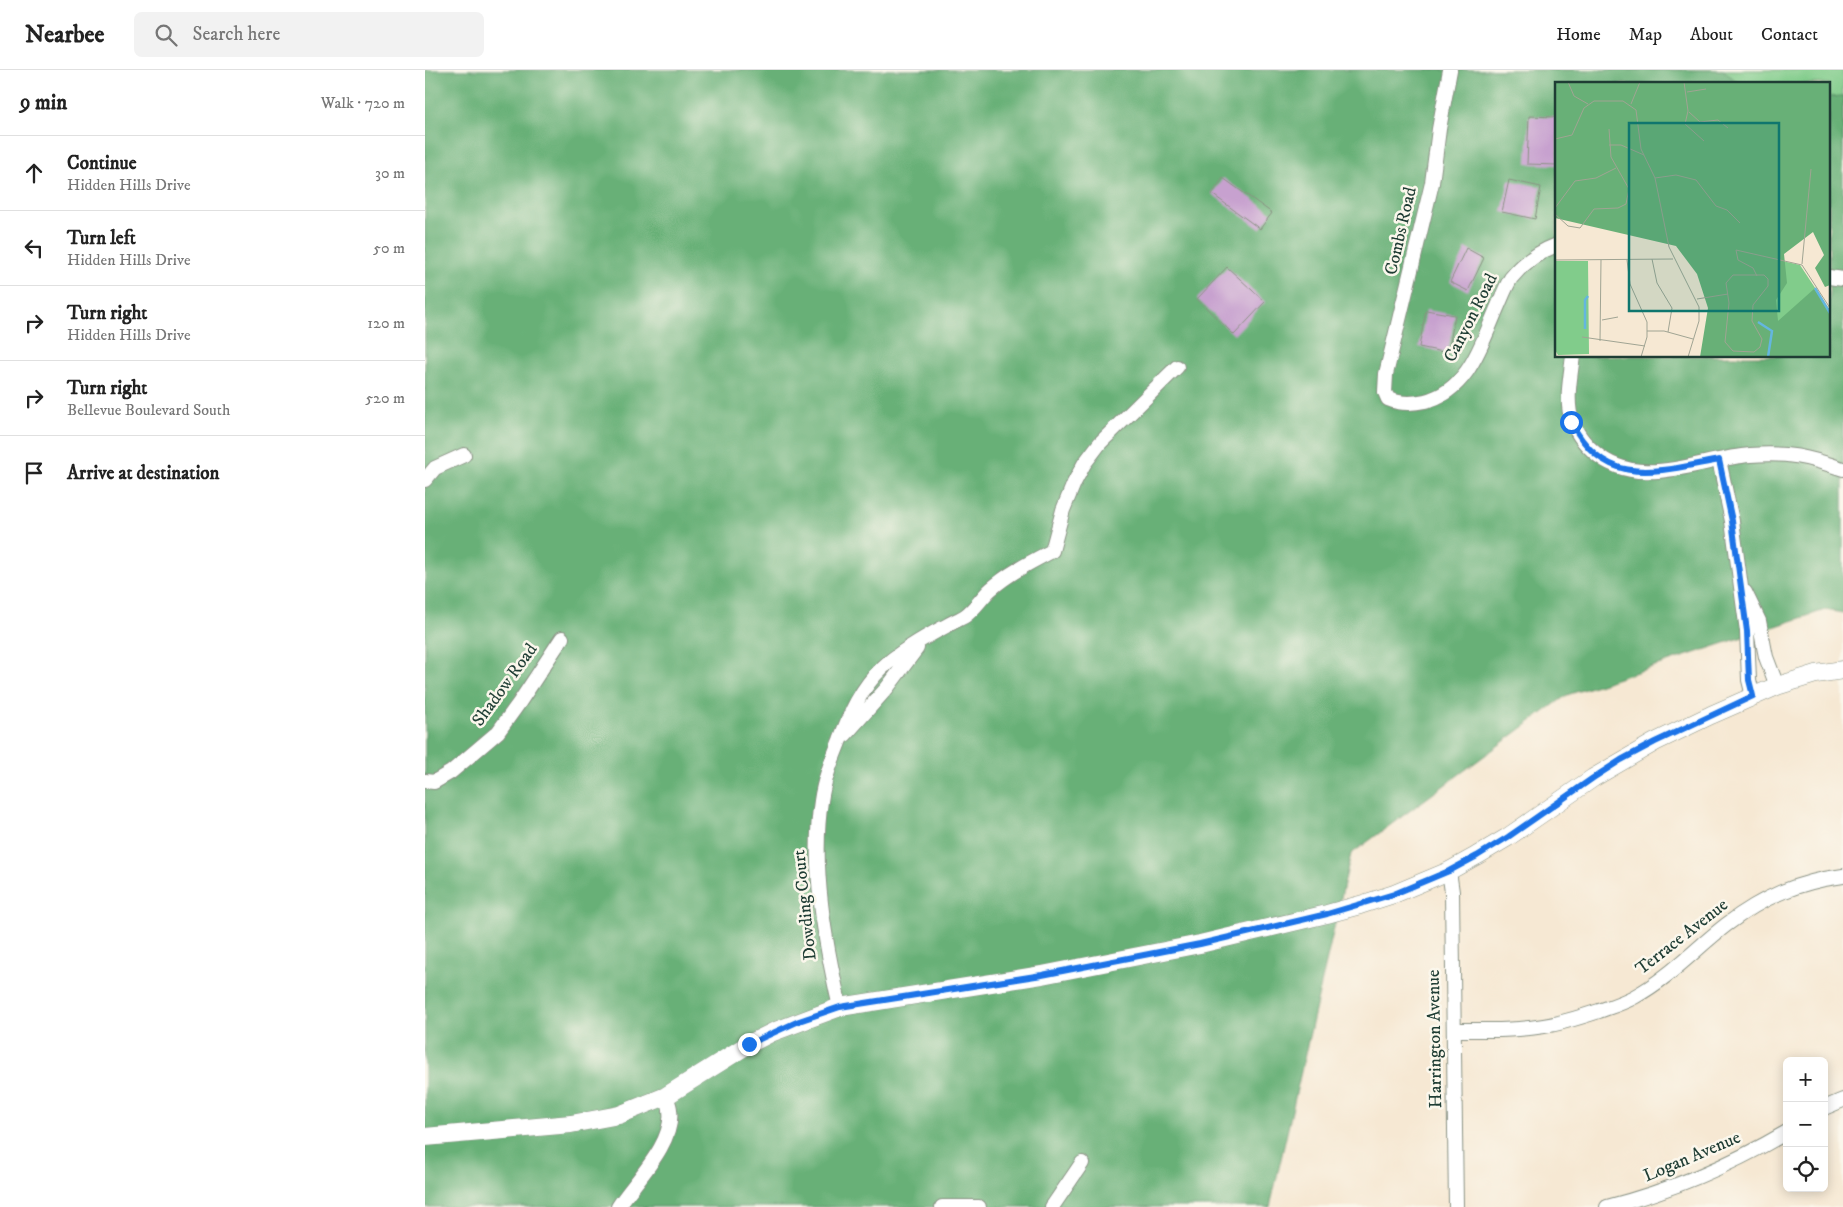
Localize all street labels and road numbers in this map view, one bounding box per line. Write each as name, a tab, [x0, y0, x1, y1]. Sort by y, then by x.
street label: Combs Road	[1380, 185, 1422, 277]
street label: Canyon Road	[1439, 270, 1503, 366]
street label: Shadow Road	[468, 639, 542, 731]
street label: Dowding Court	[788, 848, 822, 961]
street label: Terrace Avenue	[1631, 894, 1733, 980]
street label: Harrington Avenue	[1423, 969, 1447, 1109]
street label: Logan Avenue	[1640, 1127, 1744, 1187]

